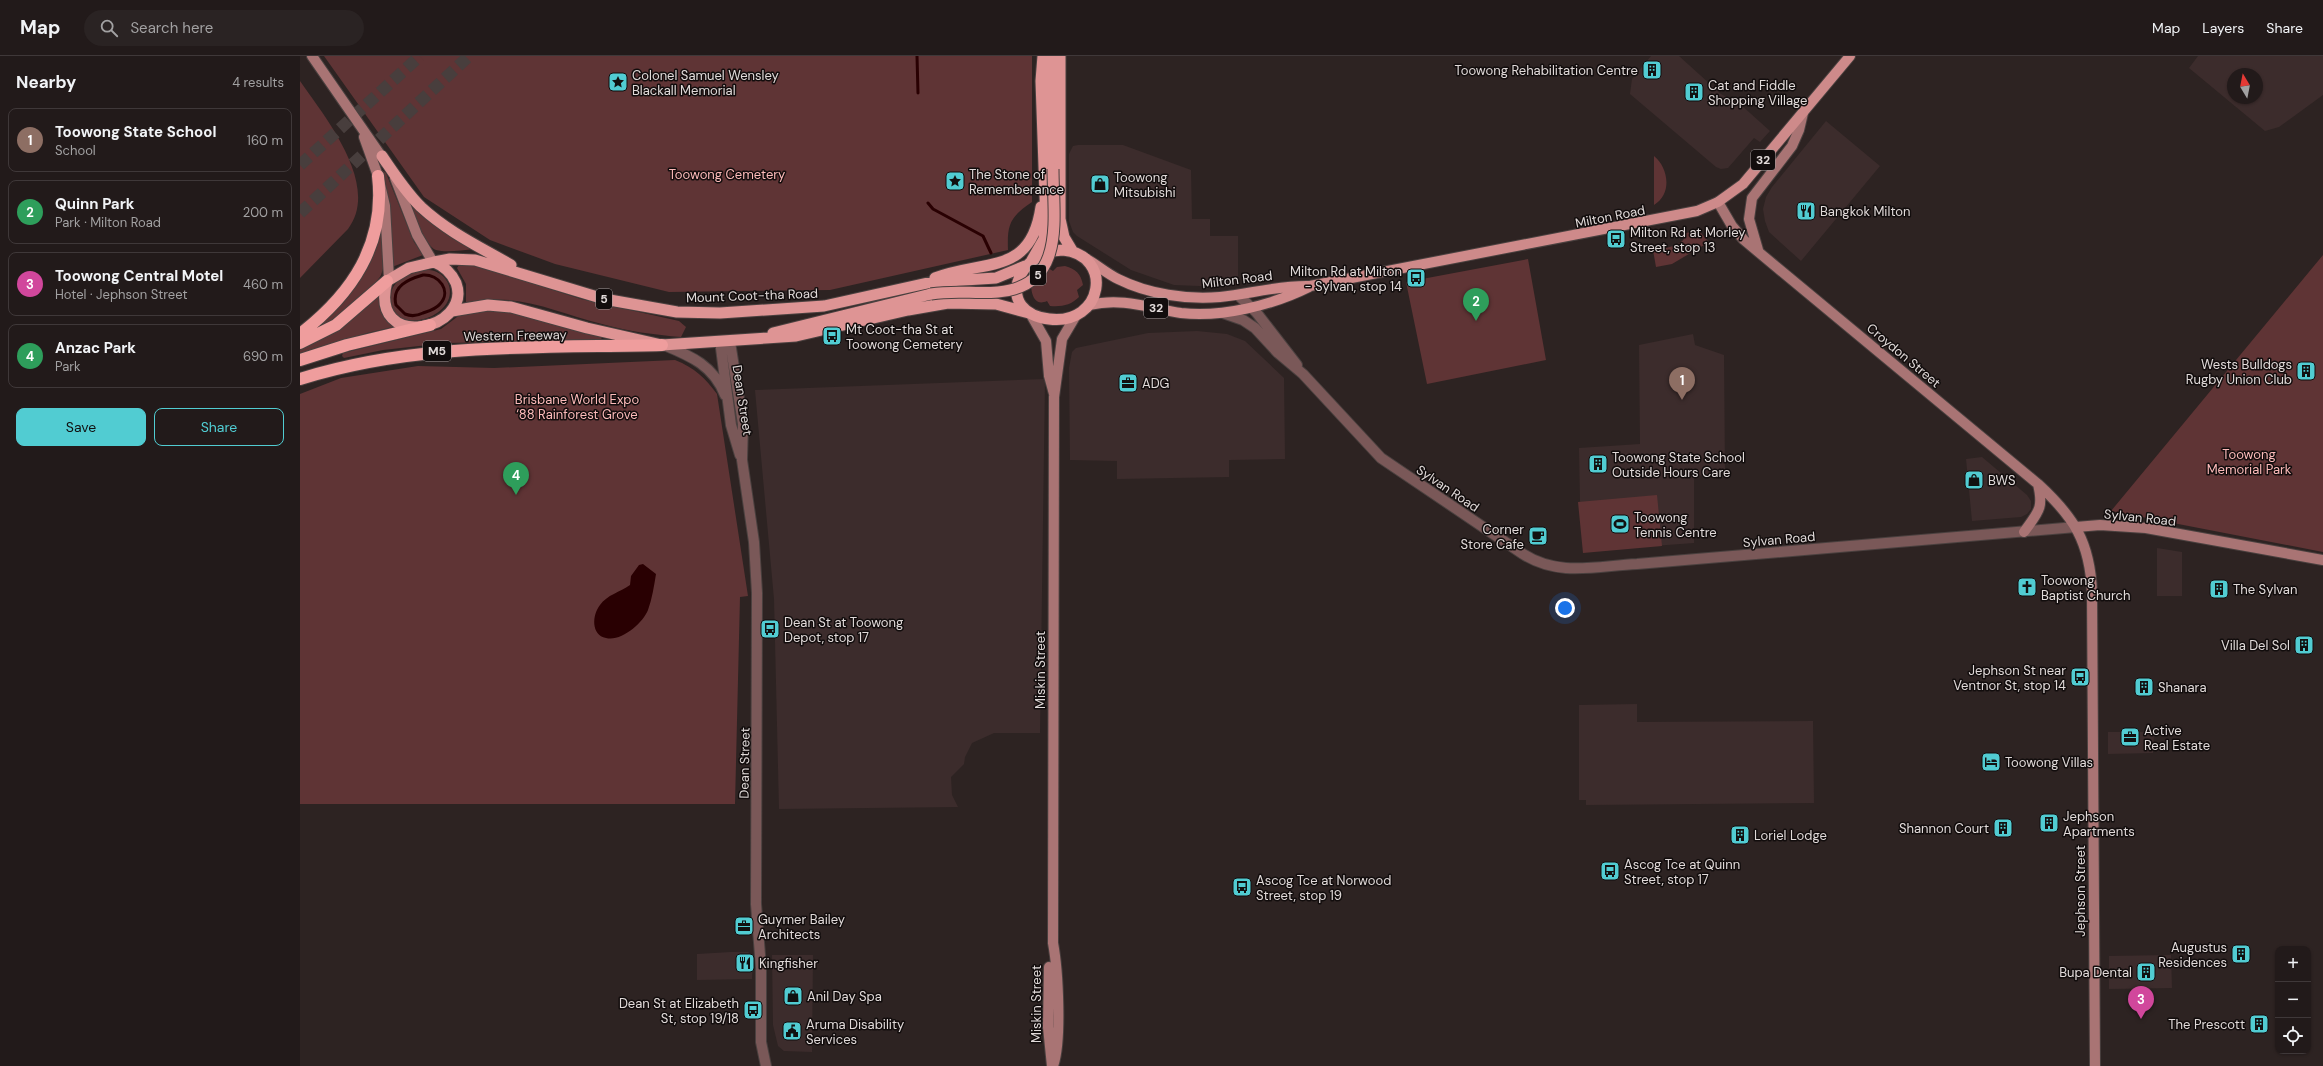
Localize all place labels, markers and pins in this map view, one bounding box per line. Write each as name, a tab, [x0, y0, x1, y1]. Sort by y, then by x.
building icon: Toowong Rehabilitation Centre	[1641, 59, 1663, 81]
place label: Toowong Rehabilitation Centre	[1455, 62, 1638, 79]
place label: Colonel Samuel Wensley Blackall Memorial	[632, 67, 779, 99]
place icon: Colonel Samuel Wensley Blackall Memorial	[607, 71, 629, 93]
place label: Cat and Fiddle Shopping Village	[1708, 77, 1807, 109]
building icon: Cat and Fiddle Shopping Village	[1683, 81, 1705, 103]
place label: The Stone of Rememberance	[969, 166, 1064, 198]
place label: Toowong Mitsubishi	[1114, 169, 1176, 201]
place icon: The Stone of Rememberance	[944, 170, 966, 192]
shop icon: Toowong Mitsubishi	[1089, 173, 1111, 195]
restaurant icon: Bangkok Milton	[1795, 200, 1817, 222]
place label: Bangkok Milton	[1820, 203, 1910, 220]
place label: Milton Rd at Morley Street, stop 13	[1630, 224, 1746, 256]
bus stop icon: Milton Rd at Morley Street, stop 13	[1605, 228, 1627, 250]
place label: Milton Rd at Milton - Sylvan, stop 14	[1290, 263, 1402, 295]
bus stop icon: Milton Rd at Milton - Sylvan, stop 14	[1405, 267, 1427, 289]
pin: 2	[1463, 288, 1489, 321]
place label: Mt Coot-tha St at Toowong Cemetery	[846, 321, 963, 353]
bus stop icon: Mt Coot-tha St at Toowong Cemetery	[821, 325, 843, 347]
place label: Wests Bulldogs Rugby Union Club	[2186, 356, 2292, 388]
building icon: Wests Bulldogs Rugby Union Club	[2295, 360, 2317, 382]
pin: 1	[1669, 367, 1695, 400]
office icon: ADG	[1117, 372, 1139, 394]
place label: ADG	[1142, 375, 1170, 392]
place label: Toowong State School Outside Hours Care	[1612, 449, 1745, 481]
building icon: Toowong State School Outside Hours Care	[1587, 453, 1609, 475]
pin: 4	[503, 462, 529, 495]
shop icon: BWS	[1963, 469, 1985, 491]
place label: BWS	[1988, 472, 2015, 489]
place label: Toowong Tennis Centre	[1634, 509, 1717, 541]
sports icon: Toowong Tennis Centre	[1609, 513, 1631, 535]
place label: Corner Store Cafe	[1460, 521, 1524, 553]
cafe icon: Corner Store Cafe	[1527, 525, 1549, 547]
place label: Toowong Baptist Church	[2041, 572, 2131, 604]
church icon: Toowong Baptist Church	[2016, 576, 2038, 598]
building icon: The Sylvan	[2208, 578, 2230, 600]
place label: The Sylvan	[2233, 581, 2297, 598]
place label: Dean St at Toowong Depot, stop 17	[784, 614, 903, 646]
bus stop icon: Dean St at Toowong Depot, stop 17	[759, 618, 781, 640]
building icon: Villa Del Sol	[2293, 634, 2315, 656]
place label: Villa Del Sol	[2221, 637, 2290, 654]
place label: Jephson St near Ventnor St, stop 14	[1953, 662, 2066, 694]
bus stop icon: Jephson St near Ventnor St, stop 14	[2069, 666, 2091, 688]
building icon: Shanara	[2133, 676, 2155, 698]
place label: Shanara	[2158, 679, 2207, 696]
place label: Active Real Estate	[2144, 722, 2210, 754]
office icon: Active Real Estate	[2119, 726, 2141, 748]
hotel icon: Toowong Villas	[1980, 751, 2002, 773]
place label: Toowong Villas	[2005, 754, 2093, 771]
place label: Jephson Apartments	[2063, 808, 2135, 840]
building icon: Jephson Apartments	[2038, 812, 2060, 834]
building icon: Shannon Court	[1992, 817, 2014, 839]
place label: Shannon Court	[1899, 820, 1989, 837]
building icon: Loriel Lodge	[1729, 824, 1751, 846]
place label: Loriel Lodge	[1754, 827, 1827, 844]
place label: Ascog Tce at Quinn Street, stop 17	[1624, 856, 1740, 888]
bus stop icon: Ascog Tce at Quinn Street, stop 17	[1599, 860, 1621, 882]
place label: Ascog Tce at Norwood Street, stop 19	[1256, 872, 1391, 904]
bus stop icon: Ascog Tce at Norwood Street, stop 19	[1231, 876, 1253, 898]
place label: Guymer Bailey Architects	[758, 911, 845, 943]
office icon: Guymer Bailey Architects	[733, 915, 755, 937]
place label: Augustus Residences	[2158, 939, 2227, 971]
building icon: Augustus Residences	[2230, 943, 2252, 965]
restaurant icon: Kingfisher	[734, 952, 756, 974]
place label: Kingfisher	[759, 955, 818, 972]
building icon: Bupa Dental	[2135, 961, 2157, 983]
place label: Bupa Dental	[2059, 964, 2132, 981]
shop icon: Anil Day Spa	[782, 985, 804, 1007]
pin: 3	[2128, 986, 2154, 1019]
place label: Anil Day Spa	[807, 988, 882, 1005]
place label: Dean St at Elizabeth St, stop 19/18	[619, 995, 739, 1027]
bus stop icon: Dean St at Elizabeth St, stop 19/18	[742, 999, 764, 1021]
building icon: The Prescott	[2248, 1013, 2270, 1035]
place label: Aruma Disability Services	[806, 1016, 904, 1048]
place label: The Prescott	[2168, 1016, 2245, 1033]
public building icon: Aruma Disability Services	[781, 1020, 803, 1042]

